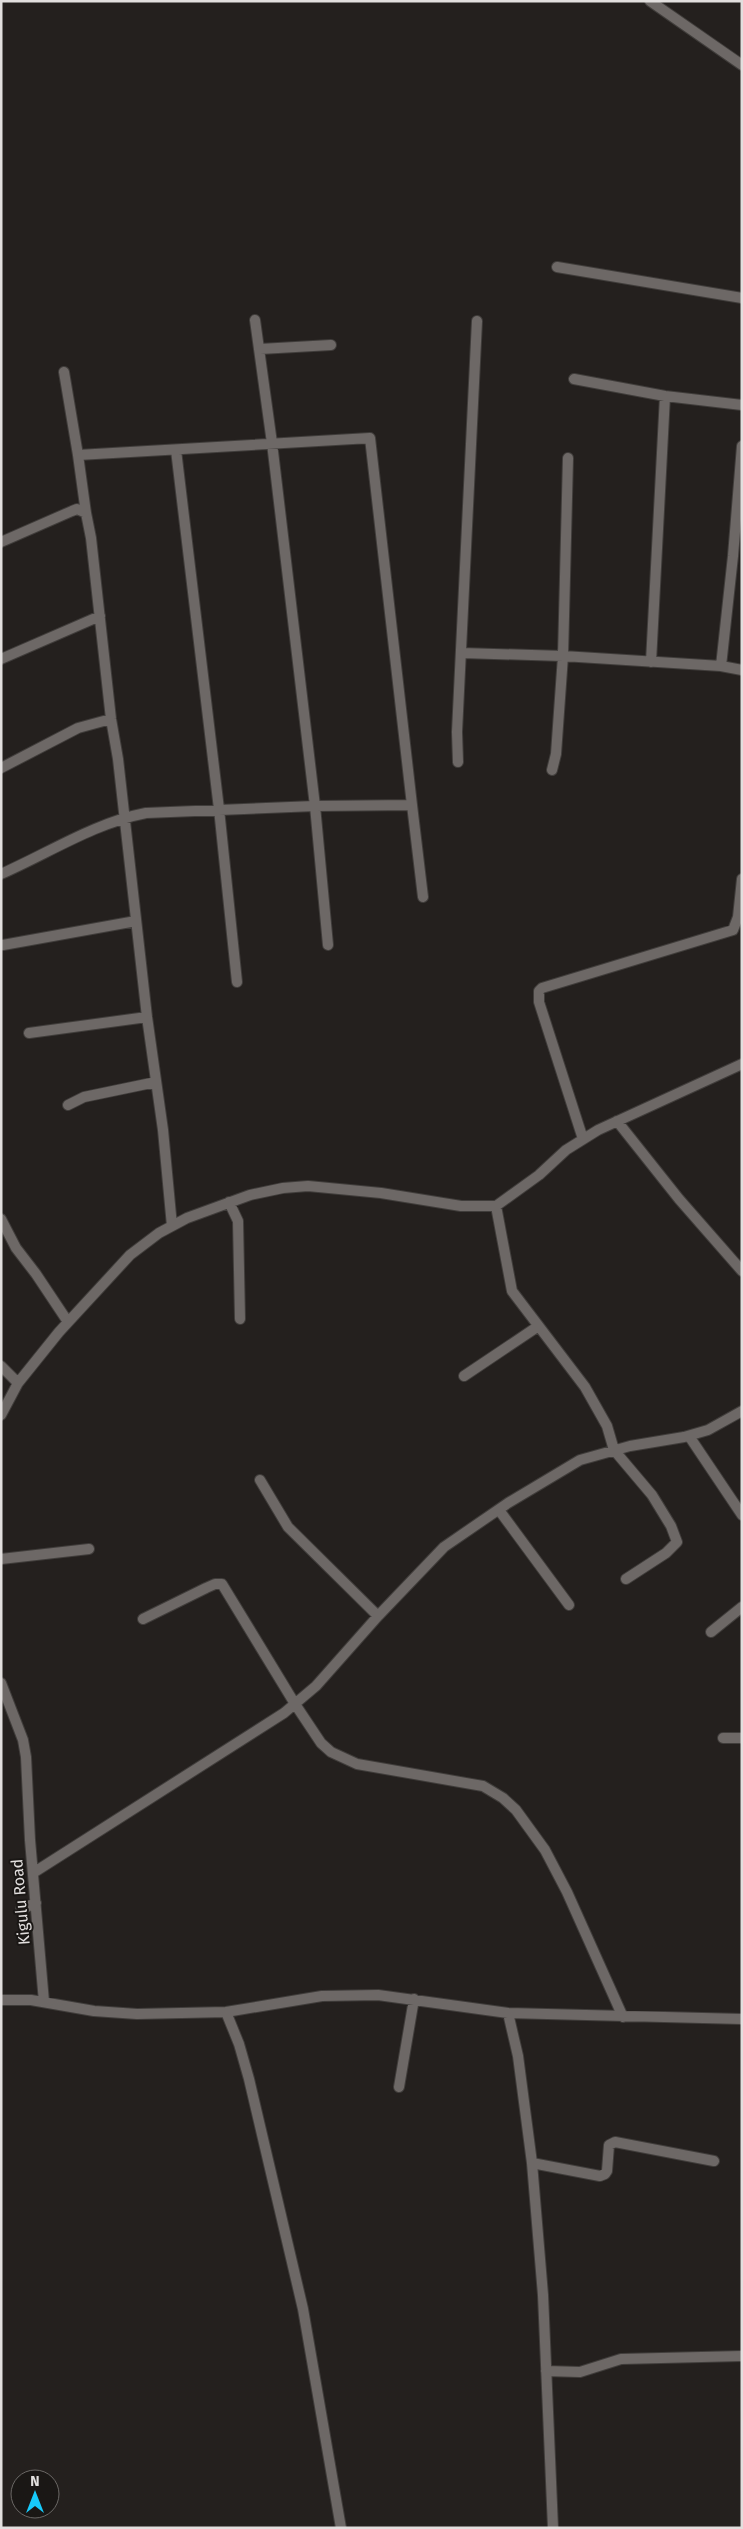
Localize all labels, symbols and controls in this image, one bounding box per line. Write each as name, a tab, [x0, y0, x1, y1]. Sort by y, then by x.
street label: Kigulu Road	[7, 1858, 34, 1946]
north arrow	[10, 2469, 60, 2519]
text: N	[30, 2473, 40, 2490]

